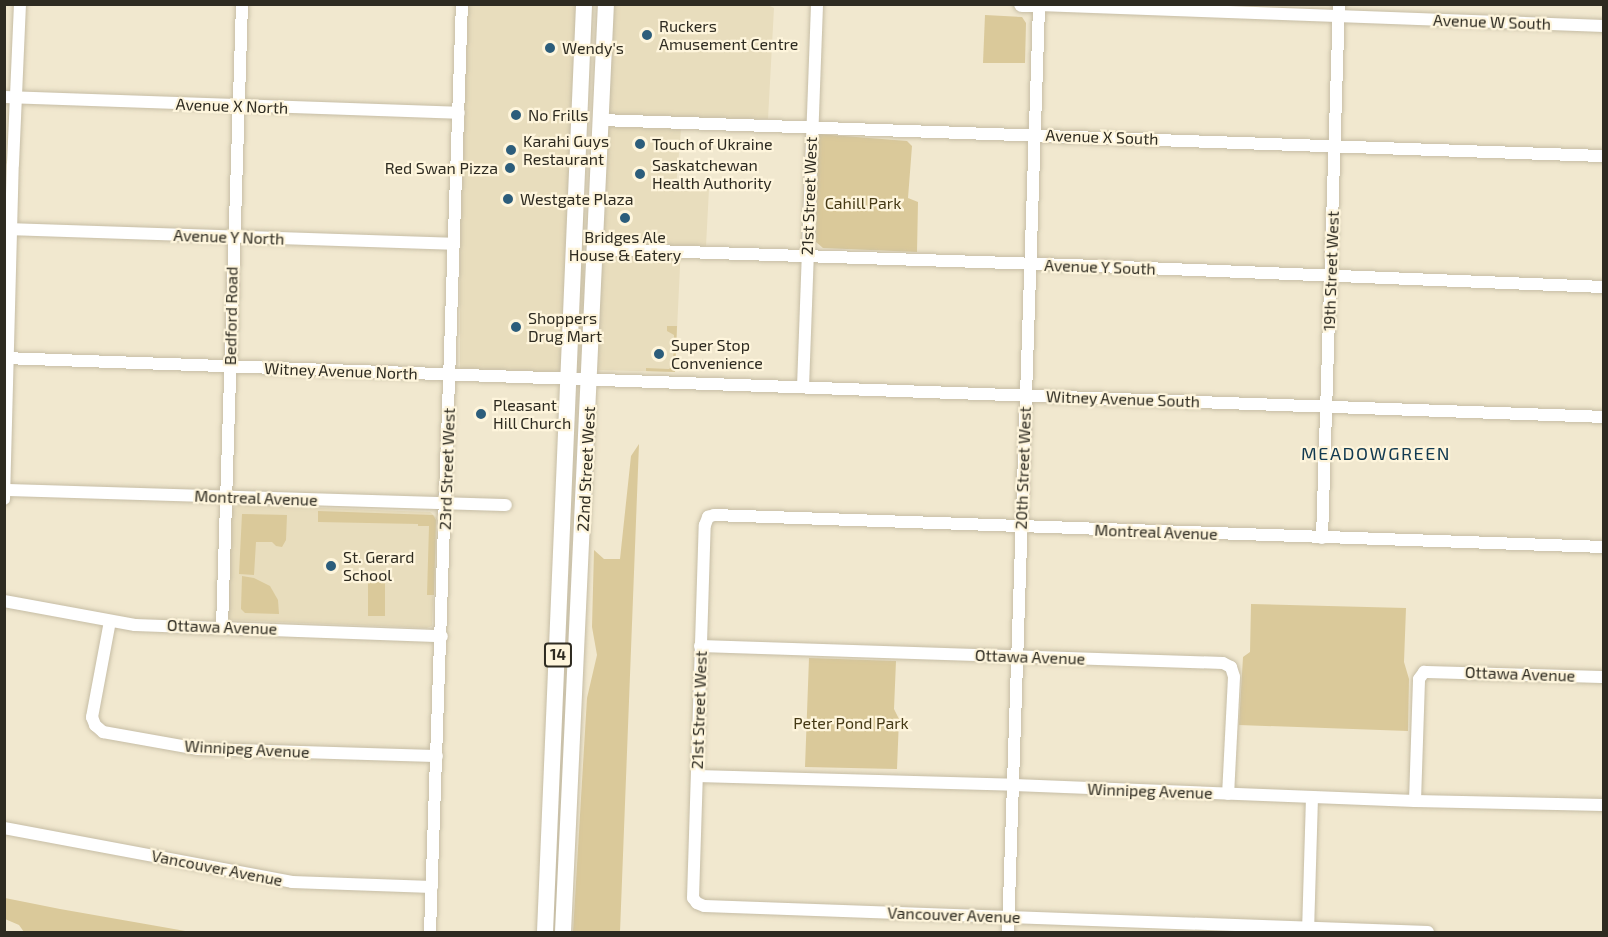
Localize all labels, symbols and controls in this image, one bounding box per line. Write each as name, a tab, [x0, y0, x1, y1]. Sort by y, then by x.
street label: Avenue W South	[1432, 10, 1552, 34]
place label: Ruckers Amusement Centre	[659, 16, 798, 54]
marker: Ruckers Amusement Centre	[640, 28, 654, 42]
place label: Wendy's	[562, 38, 624, 58]
marker: Wendy's	[543, 41, 557, 55]
street label: Avenue X North	[175, 94, 289, 118]
place label: No Frills	[528, 105, 588, 125]
marker: No Frills	[509, 108, 523, 122]
street label: Avenue X South	[1045, 125, 1159, 149]
place label: Karahi Guys Restaurant	[523, 131, 609, 169]
place label: Touch of Ukraine	[652, 134, 773, 154]
street label: 21st Street West	[797, 136, 821, 256]
marker: Touch of Ukraine	[633, 137, 647, 151]
marker: Karahi Guys Restaurant	[504, 143, 518, 157]
place label: Saskatchewan Health Authority	[652, 155, 772, 193]
place label: Red Swan Pizza	[385, 158, 498, 178]
marker: Red Swan Pizza	[503, 161, 517, 175]
marker: Saskatchewan Health Authority	[633, 167, 647, 181]
place label: Westgate Plaza	[520, 189, 634, 209]
marker: Westgate Plaza	[501, 192, 515, 206]
park label: Cahill Park	[825, 193, 901, 213]
marker: Bridges Ale House & Eatery	[618, 211, 632, 225]
street label: 19th Street West	[1319, 211, 1343, 331]
street label: Avenue Y North	[173, 225, 285, 249]
place label: Bridges Ale House & Eatery	[569, 227, 681, 265]
street label: Avenue Y South	[1043, 255, 1157, 279]
street label: Bedford Road	[221, 267, 241, 365]
place label: Shoppers Drug Mart	[528, 308, 602, 346]
marker: Shoppers Drug Mart	[509, 320, 523, 334]
place label: Super Stop Convenience	[671, 335, 763, 373]
marker: Super Stop Convenience	[652, 347, 666, 361]
street label: Witney Avenue North	[263, 359, 419, 383]
street label: Witney Avenue South	[1045, 387, 1201, 411]
place label: Pleasant Hill Church	[493, 395, 572, 433]
street label: 22nd Street West	[573, 406, 599, 532]
street label: 20th Street West	[1011, 406, 1035, 530]
street label: 23rd Street West	[435, 407, 459, 531]
marker: Pleasant Hill Church	[474, 407, 488, 421]
district label: MEADOWGREEN	[1301, 442, 1451, 464]
street label: Montreal Avenue	[194, 486, 318, 510]
street label: Montreal Avenue	[1094, 520, 1218, 544]
place label: St. Gerard School	[343, 547, 414, 585]
marker: St. Gerard School	[324, 559, 338, 573]
street label: Ottawa Avenue	[166, 615, 278, 639]
road number: 14	[543, 643, 573, 667]
street label: Ottawa Avenue	[974, 645, 1086, 669]
street label: 21st Street West	[687, 650, 711, 770]
street label: Ottawa Avenue	[1464, 662, 1576, 686]
park label: Peter Pond Park	[793, 713, 909, 733]
street label: Winnipeg Avenue	[184, 736, 310, 762]
street label: Winnipeg Avenue	[1087, 779, 1213, 803]
street label: Vancouver Avenue	[149, 846, 285, 890]
street label: Vancouver Avenue	[887, 903, 1021, 927]

